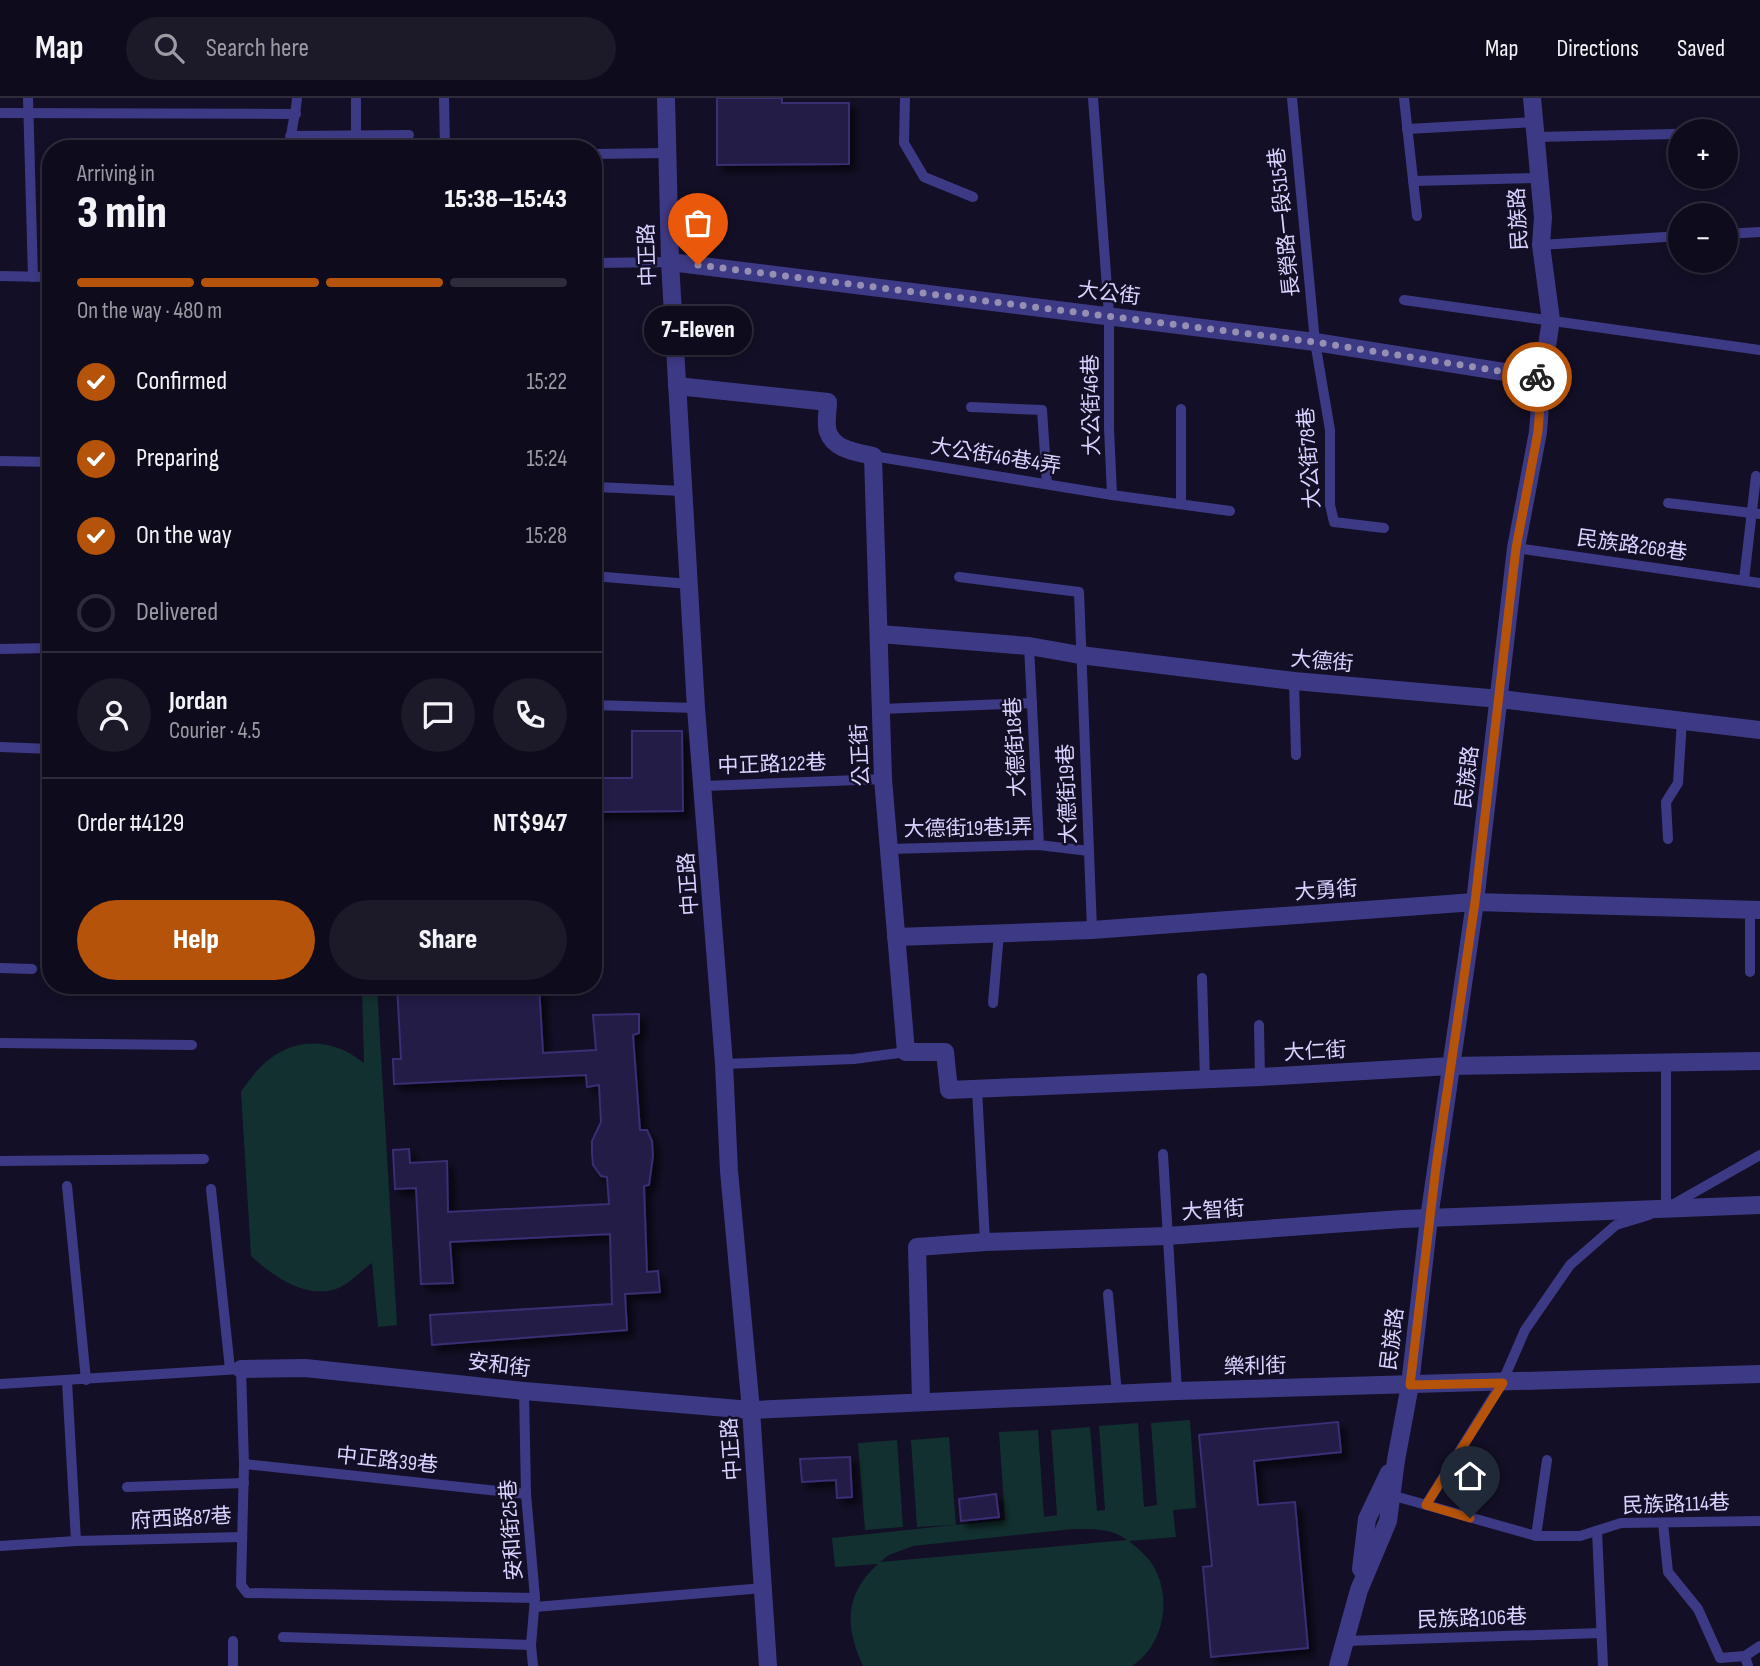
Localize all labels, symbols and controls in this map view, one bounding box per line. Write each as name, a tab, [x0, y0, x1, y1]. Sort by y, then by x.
search box	[126, 17, 616, 80]
text: Map	[35, 28, 84, 68]
icon: search	[150, 29, 188, 67]
text: Search here	[206, 33, 309, 64]
text: Map	[1485, 34, 1518, 63]
text: Directions	[1556, 34, 1639, 63]
text: Saved	[1677, 34, 1725, 63]
map controls	[1668, 119, 1738, 273]
button: +	[1668, 119, 1738, 189]
street label: 長榮路一段515巷	[1264, 146, 1305, 298]
text: Arriving in	[77, 160, 155, 188]
text: 15:38–15:43	[445, 184, 567, 215]
text: 3 min	[77, 186, 167, 241]
street label: 民族路	[1504, 187, 1533, 251]
pin	[668, 193, 728, 265]
button: −	[1668, 203, 1738, 273]
icon: bag	[679, 204, 717, 242]
street label: 中正路	[634, 223, 661, 287]
street label: 大公街	[1076, 277, 1142, 310]
text: On the way · 480 m	[77, 297, 222, 325]
callout: 7-Eleven	[644, 307, 752, 356]
text: 7-Eleven	[661, 316, 735, 344]
courier	[1502, 342, 1572, 412]
street label: 大公街46巷	[1078, 354, 1105, 456]
icon: bike	[1518, 358, 1556, 396]
icon: check	[77, 363, 115, 401]
text: Confirmed	[136, 366, 227, 397]
text: 15:22	[526, 368, 567, 396]
street label: 大公街78巷	[1293, 406, 1326, 509]
street label: 大公街46巷4弄	[929, 434, 1063, 479]
icon: check	[77, 440, 115, 478]
text: Preparing	[136, 443, 219, 474]
text: 15:24	[526, 445, 567, 473]
icon: check	[77, 517, 115, 555]
text: On the way	[136, 520, 232, 551]
text: 15:28	[526, 522, 567, 550]
street label: 民族路268巷	[1575, 525, 1689, 566]
text: Delivered	[136, 597, 218, 628]
street label: 大德街	[1289, 646, 1354, 677]
button: person	[77, 678, 151, 752]
button: chat	[401, 678, 475, 752]
button: phone	[493, 678, 567, 752]
text: Jordan	[169, 686, 227, 717]
street label: 大德街18巷	[1000, 696, 1031, 798]
text: Courier · 4.5	[169, 717, 261, 745]
street label: 公正街	[846, 723, 875, 787]
street label: 大德街19巷	[1053, 743, 1082, 845]
street label: 民族路	[1451, 744, 1484, 810]
street label: 中正路122巷	[717, 750, 827, 779]
text: Order #4129	[77, 808, 184, 839]
text: NT$947	[493, 808, 567, 839]
street label: 大德街19巷1弄	[903, 815, 1033, 842]
street label: 中正路	[674, 852, 703, 916]
street label: 大勇街	[1294, 876, 1358, 905]
button: Help	[77, 900, 315, 980]
button: Share	[329, 900, 567, 980]
street label: 大仁街	[1283, 1037, 1347, 1066]
street label: 大智街	[1181, 1196, 1245, 1225]
street label: 民族路	[1376, 1306, 1409, 1372]
street label: 安和街	[466, 1349, 532, 1382]
street label: 樂利街	[1223, 1353, 1287, 1380]
street label: 中正路	[717, 1417, 746, 1481]
street label: 中正路39巷	[335, 1443, 439, 1478]
pin	[1440, 1446, 1500, 1518]
icon: home	[1451, 1457, 1489, 1495]
street label: 安和街25巷	[496, 1479, 527, 1581]
street label: 民族路114巷	[1622, 1490, 1730, 1519]
street label: 府西路87巷	[130, 1503, 232, 1534]
street label: 民族路106巷	[1417, 1604, 1527, 1633]

